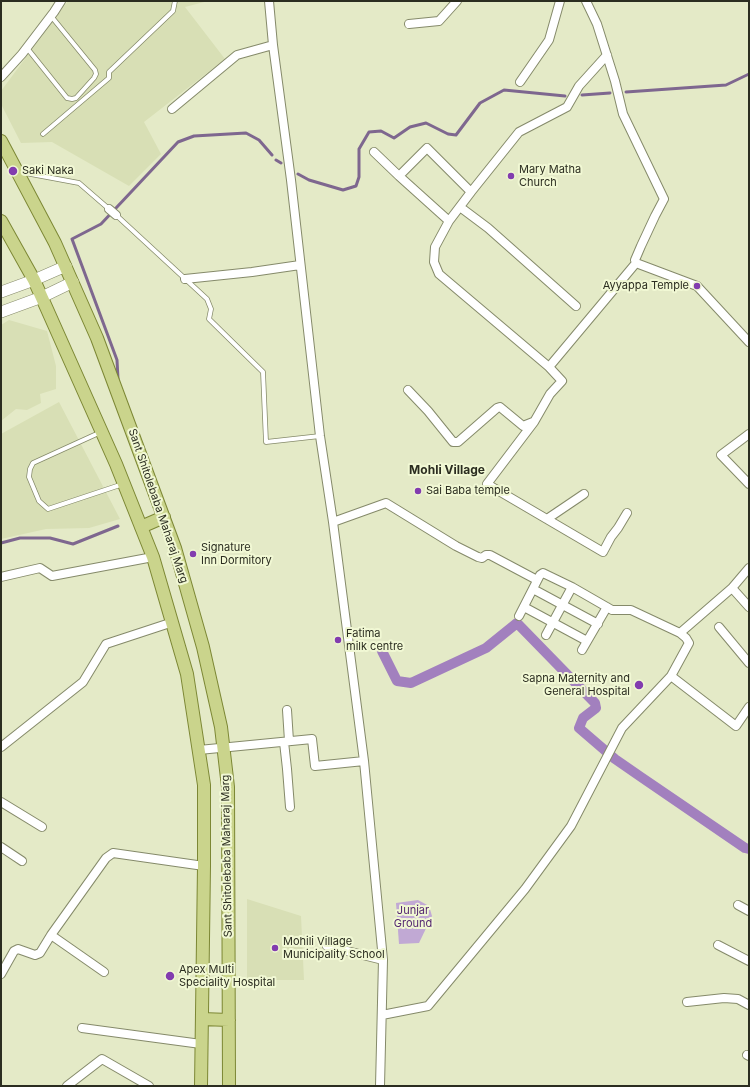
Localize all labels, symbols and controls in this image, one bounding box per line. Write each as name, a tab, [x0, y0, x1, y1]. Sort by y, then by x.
place label: Mary Matha Church	[519, 163, 581, 189]
place label: Saki Naka	[22, 164, 74, 178]
marker: Saki Naka	[7, 165, 19, 177]
marker: Mary Matha Church	[506, 171, 516, 181]
place label: Ayyappa Temple	[603, 279, 689, 293]
marker: Ayyappa Temple	[692, 281, 702, 291]
street label: Sant Shitolebaba Maharaj Marg	[125, 427, 191, 585]
district label: Mohli Village	[409, 463, 485, 477]
place label: Sai Baba temple	[426, 484, 510, 498]
marker: Sai Baba temple	[413, 486, 423, 496]
place label: Signature Inn Dormitory	[201, 541, 272, 567]
marker: Signature Inn Dormitory	[188, 549, 198, 559]
place label: Fatima milk centre	[346, 627, 403, 653]
marker: Fatima milk centre	[333, 635, 343, 645]
place label: Sapna Maternity and General Hospital	[522, 672, 630, 698]
marker: Sapna Maternity and General Hospital	[633, 679, 645, 691]
street label: Sant Shitolebaba Maharaj Marg	[219, 775, 235, 937]
park label: Junjar Ground	[394, 904, 432, 930]
place label: Mohili Village Municipality School	[283, 935, 385, 961]
marker: Mohili Village Municipality School	[270, 943, 280, 953]
place label: Apex Multi Speciality Hospital	[179, 963, 275, 989]
marker: Apex Multi Speciality Hospital	[164, 970, 176, 982]

